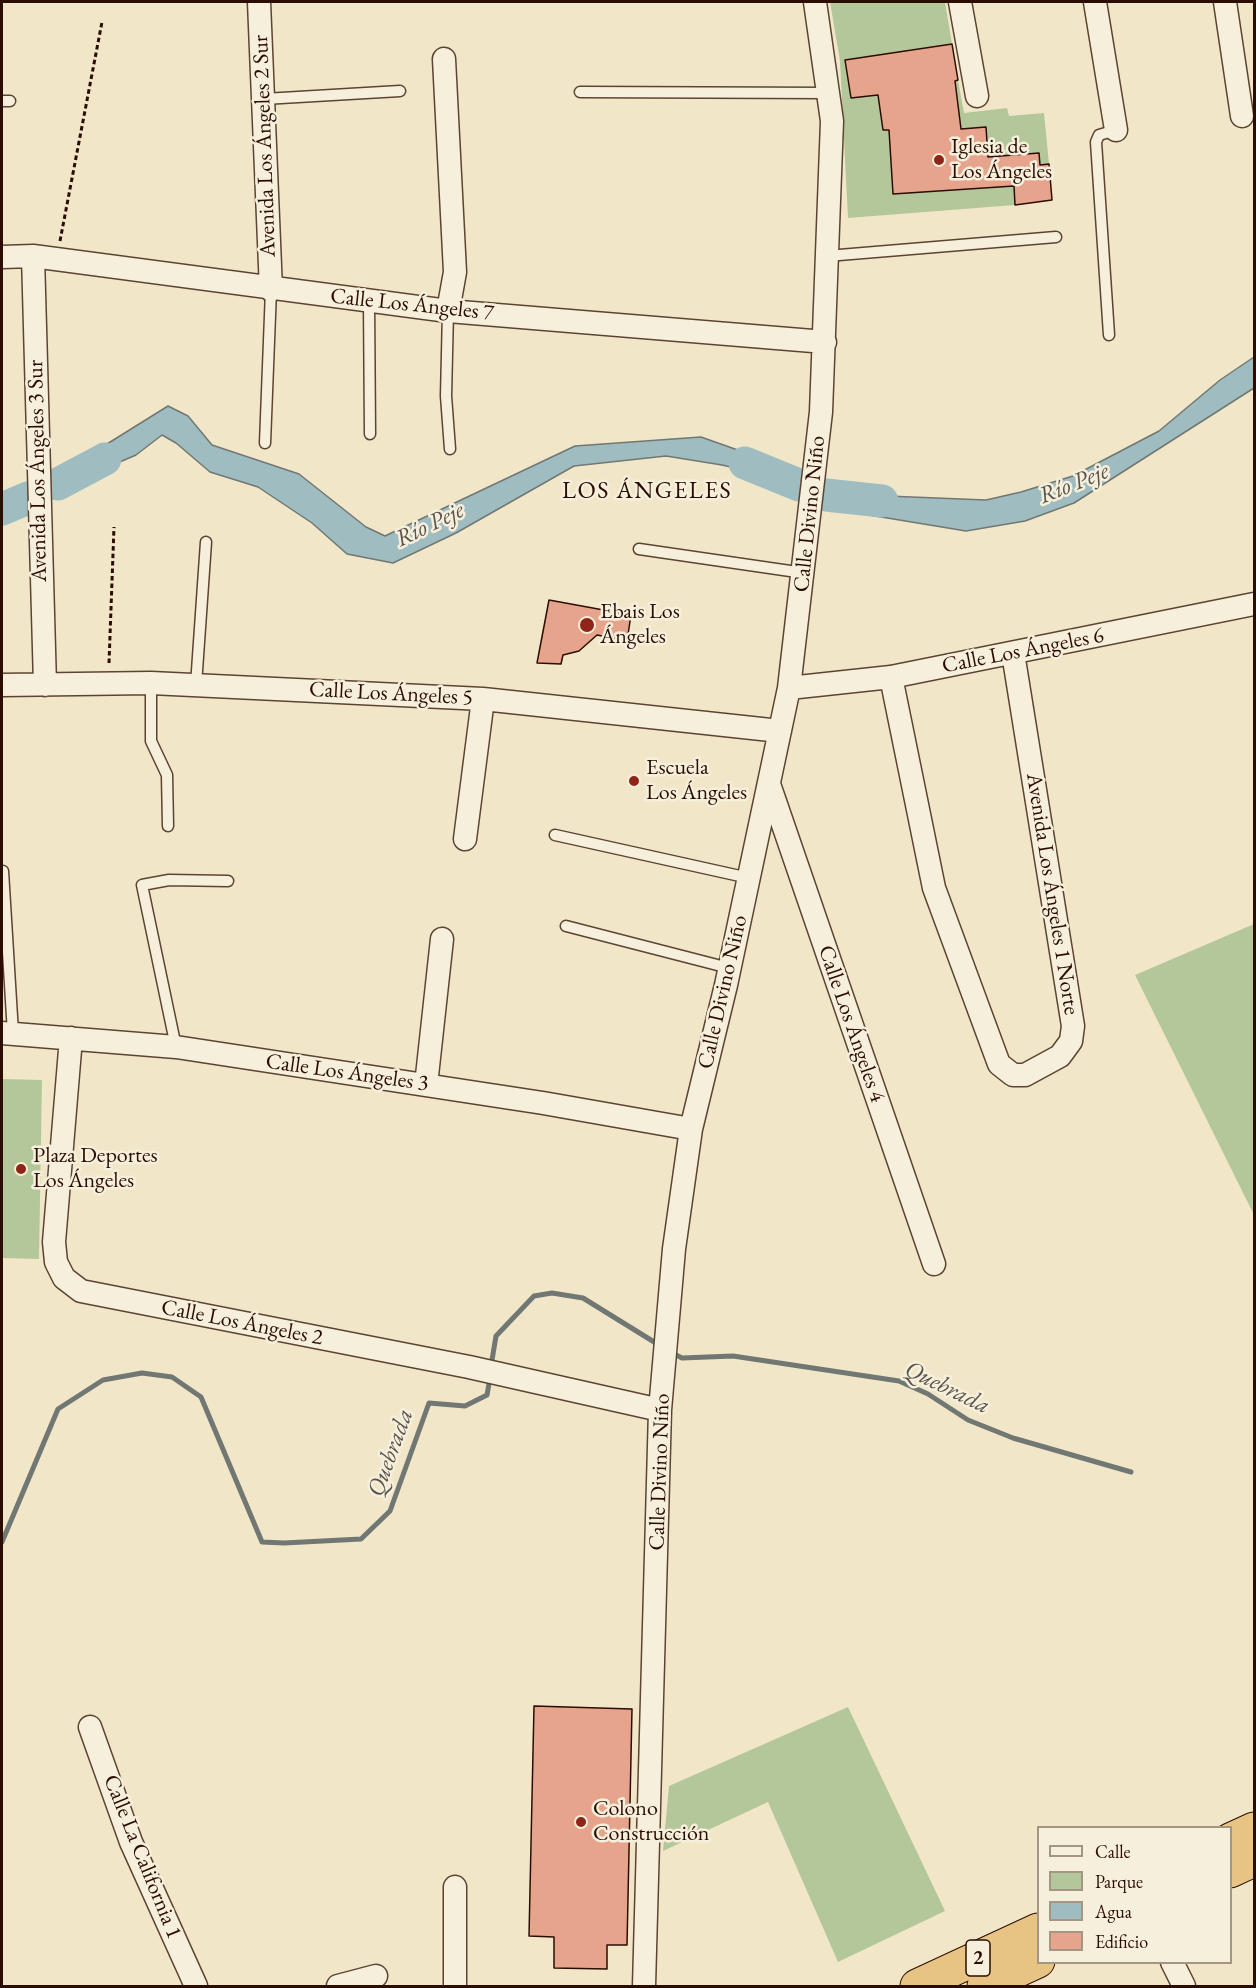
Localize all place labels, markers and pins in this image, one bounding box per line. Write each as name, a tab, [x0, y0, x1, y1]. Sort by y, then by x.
place label: Iglesia de Los Ángeles	[951, 134, 1052, 186]
marker: Iglesia de Los Ángeles	[932, 153, 946, 167]
place label: Ebais Los Ángeles	[600, 599, 680, 650]
marker: Ebais Los Ángeles	[578, 616, 596, 634]
place label: Escuela Los Ángeles	[646, 755, 747, 806]
marker: Escuela Los Ángeles	[627, 774, 641, 788]
place label: Plaza Deportes Los Ángeles	[33, 1143, 158, 1194]
marker: Plaza Deportes Los Ángeles	[14, 1162, 28, 1176]
place label: Colono Construcción	[593, 1796, 709, 1848]
marker: Colono Construcción	[574, 1815, 588, 1829]

